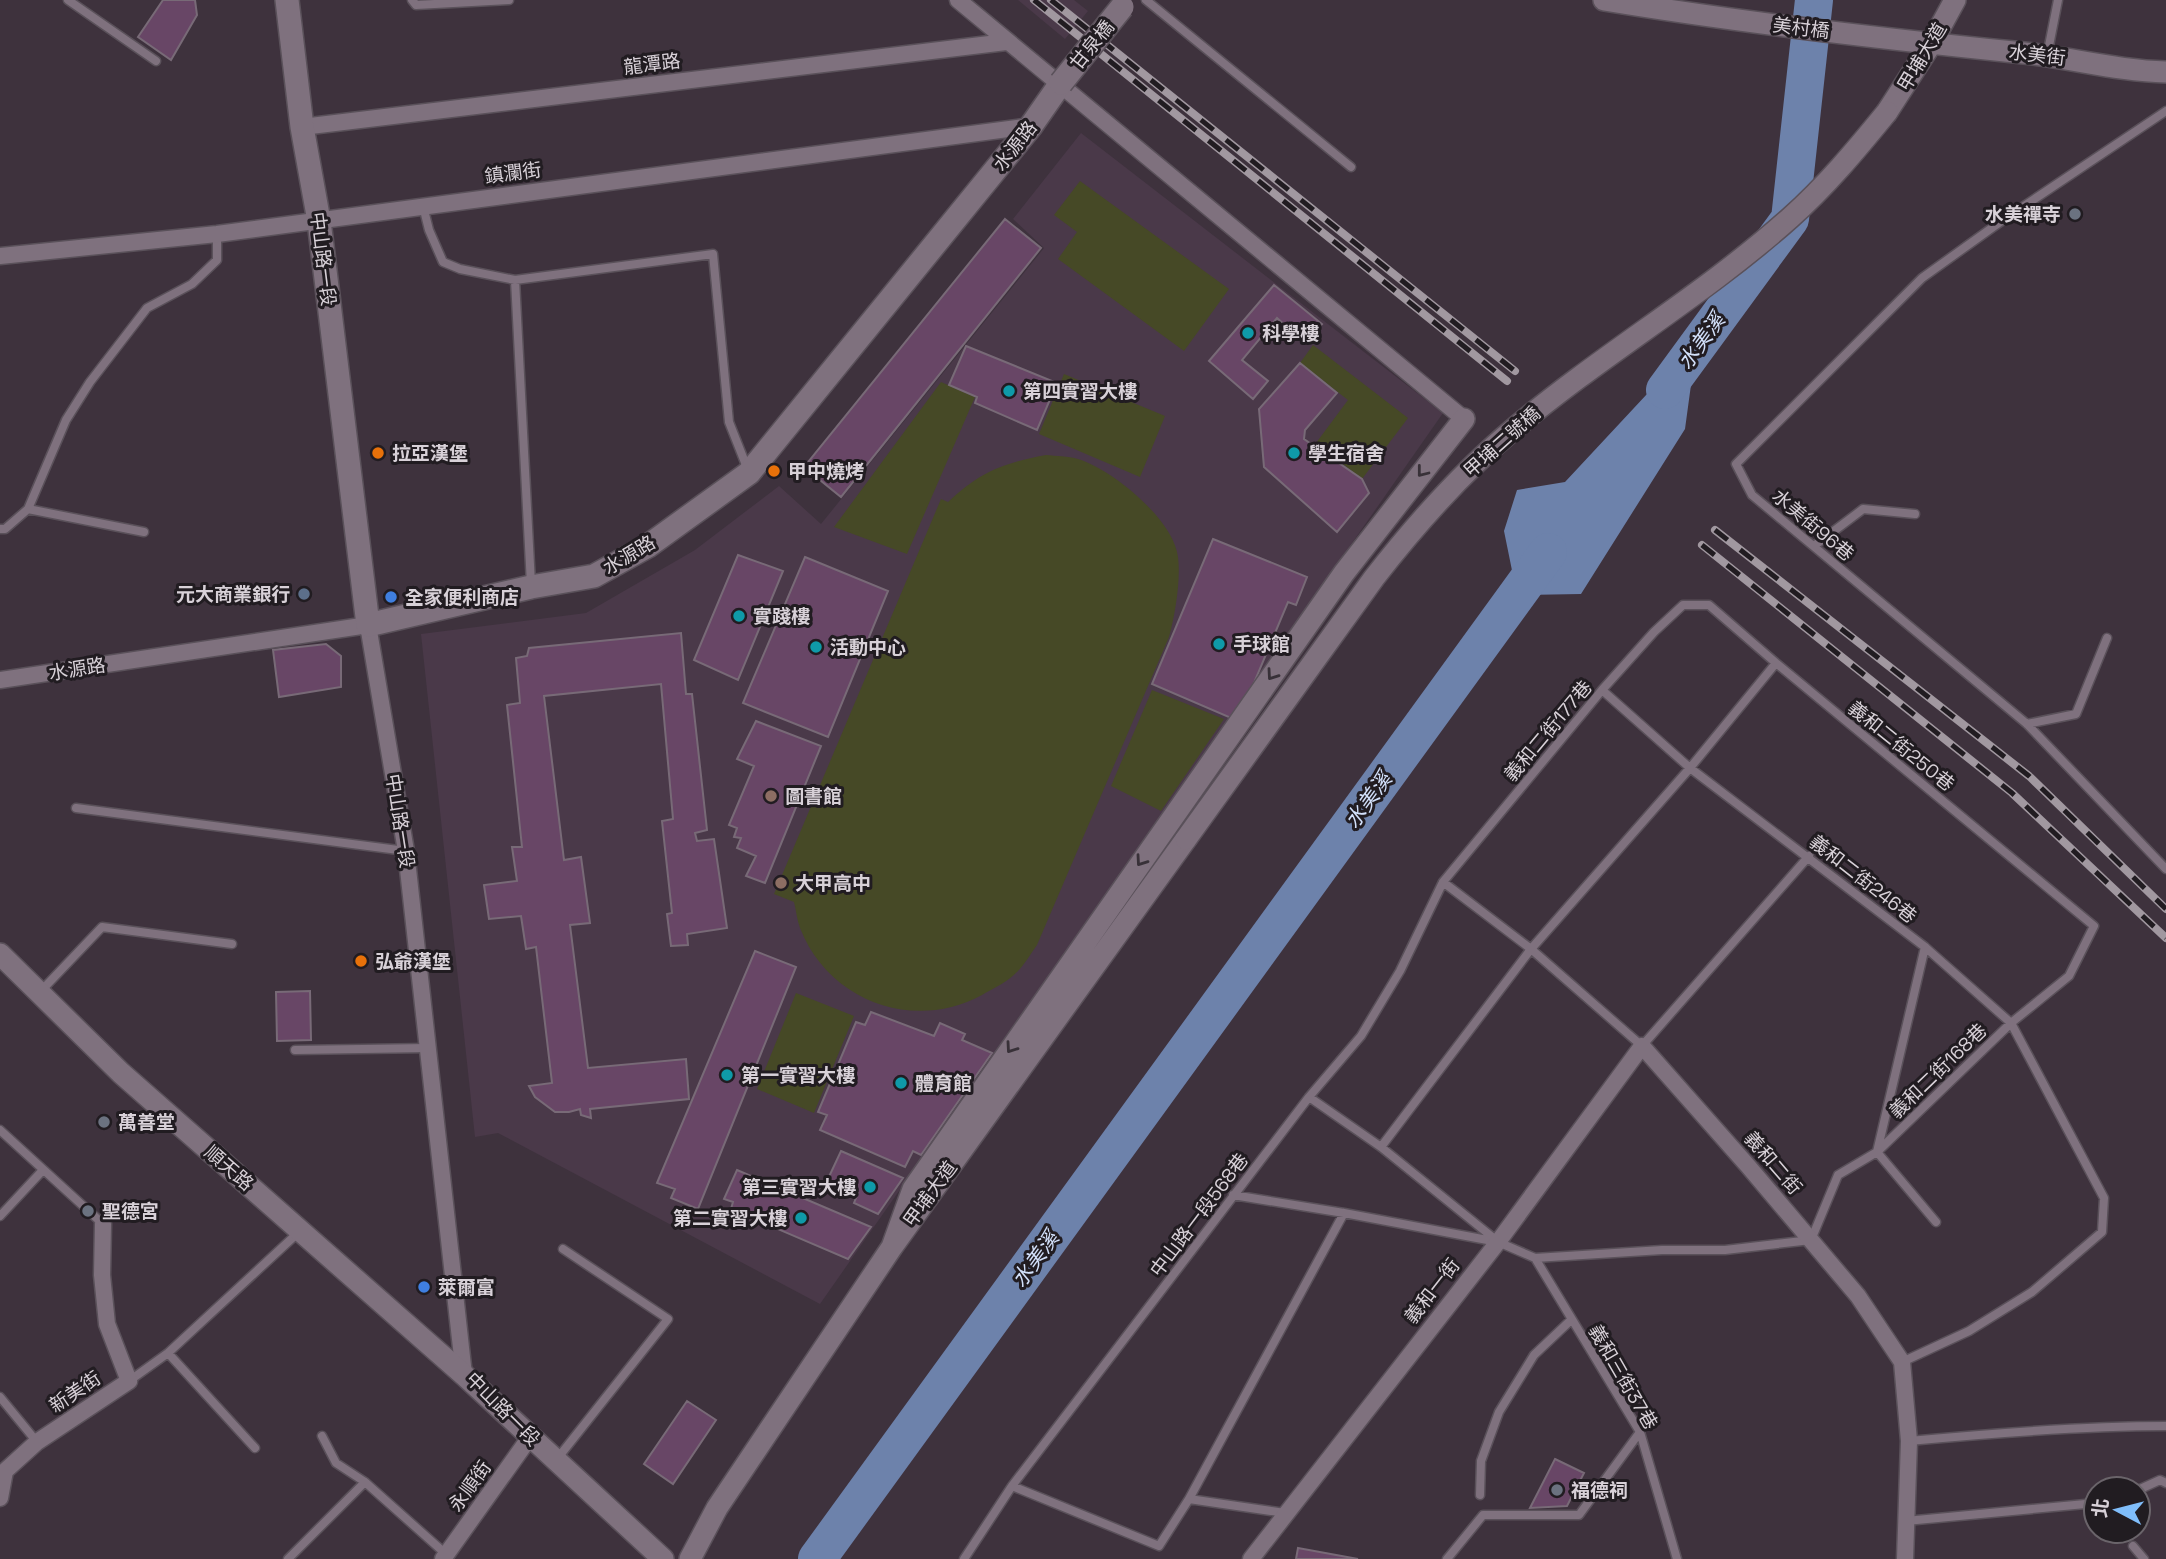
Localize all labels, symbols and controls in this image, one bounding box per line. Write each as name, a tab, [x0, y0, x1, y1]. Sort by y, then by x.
street label: 美村橋	[1771, 12, 1831, 44]
street label: 甘泉橋	[1064, 15, 1120, 75]
street label: 甲埔大道	[1892, 18, 1952, 96]
street label: 水美街	[2007, 39, 2067, 71]
street label: 龍潭路	[622, 48, 682, 80]
street label: 水源路	[988, 116, 1042, 176]
street label: 鎮瀾街	[483, 157, 543, 189]
place label: 水美禪寺	[1985, 202, 2061, 227]
marker: 水美禪寺	[2067, 206, 2083, 222]
street label: 中山路一段	[305, 210, 341, 308]
water label: 水美溪	[1672, 305, 1732, 374]
place label: 科學樓	[1262, 321, 1319, 346]
marker: 科學樓	[1240, 325, 1256, 341]
place label: 第四實習大樓	[1023, 379, 1137, 404]
marker: 第四實習大樓	[1001, 383, 1017, 399]
street label: 甲埔二號橋	[1458, 401, 1546, 483]
place label: 拉亞漢堡	[392, 441, 468, 466]
place label: 學生宿舍	[1308, 441, 1384, 466]
marker: 拉亞漢堡	[370, 445, 386, 461]
marker: 學生宿舍	[1286, 445, 1302, 461]
place label: 甲中燒烤	[788, 459, 864, 484]
marker: 甲中燒烤	[766, 463, 782, 479]
one-way arrow	[1417, 465, 1430, 477]
street label: 水美街96巷	[1767, 484, 1859, 566]
street label: 水源路	[598, 530, 660, 580]
place label: 元大商業銀行	[176, 582, 290, 607]
place label: 全家便利商店	[405, 585, 519, 610]
marker: 元大商業銀行	[296, 586, 312, 602]
marker: 全家便利商店	[383, 589, 399, 605]
place label: 實踐樓	[753, 604, 810, 629]
marker: 實踐樓	[731, 608, 747, 624]
place label: 手球館	[1233, 632, 1290, 657]
place label: 活動中心	[830, 635, 906, 660]
marker: 手球館	[1211, 636, 1227, 652]
marker: 活動中心	[808, 639, 824, 655]
street label: 水源路	[47, 652, 107, 686]
one-way arrow	[1268, 667, 1280, 680]
street label: 義和二街177巷	[1498, 675, 1598, 787]
street label: 義和二街250巷	[1843, 695, 1959, 797]
water label: 水美溪	[1339, 764, 1399, 833]
street label: 中山路一段	[380, 772, 420, 870]
place label: 圖書館	[785, 784, 842, 809]
marker: 圖書館	[763, 788, 779, 804]
street label: 義和二街246巷	[1804, 829, 1922, 929]
one-way arrow	[1137, 853, 1149, 866]
place label: 大甲高中	[795, 871, 871, 896]
marker: 大甲高中	[773, 875, 789, 891]
place label: 弘爺漢堡	[375, 949, 451, 974]
marker: 弘爺漢堡	[353, 953, 369, 969]
street label: 義和二街168巷	[1884, 1018, 1992, 1124]
one-way arrow	[1006, 1040, 1019, 1053]
place label: 第一實習大樓	[741, 1063, 855, 1088]
marker: 第一實習大樓	[719, 1067, 735, 1083]
place label: 體育館	[915, 1071, 972, 1096]
marker: 體育館	[893, 1075, 909, 1091]
place label: 萬善堂	[118, 1110, 175, 1135]
marker: 萬善堂	[96, 1114, 112, 1130]
street label: 義和二街	[1739, 1126, 1807, 1200]
street label: 順天路	[199, 1140, 259, 1196]
street label: 中山路一段568巷	[1144, 1148, 1254, 1282]
street label: 甲埔大道	[898, 1156, 962, 1232]
place label: 第三實習大樓	[742, 1175, 856, 1200]
marker: 第三實習大樓	[862, 1179, 878, 1195]
place label: 聖德宮	[102, 1199, 159, 1224]
marker: 聖德宮	[80, 1203, 96, 1219]
place label: 第二實習大樓	[673, 1206, 787, 1231]
marker: 第二實習大樓	[793, 1210, 809, 1226]
water label: 水美溪	[1006, 1223, 1066, 1292]
street label: 義和一街	[1399, 1253, 1465, 1329]
place label: 萊爾富	[438, 1275, 495, 1300]
marker: 萊爾富	[416, 1279, 432, 1295]
street label: 義和三街37巷	[1583, 1320, 1663, 1434]
street label: 新美街	[44, 1366, 106, 1418]
street label: 中山路一段	[461, 1367, 545, 1451]
street label: 永順街	[443, 1456, 497, 1516]
north arrow	[2082, 1475, 2152, 1545]
place label: 福德祠	[1571, 1478, 1628, 1503]
marker: 福德祠	[1549, 1482, 1565, 1498]
text: 北	[2087, 1497, 2114, 1519]

